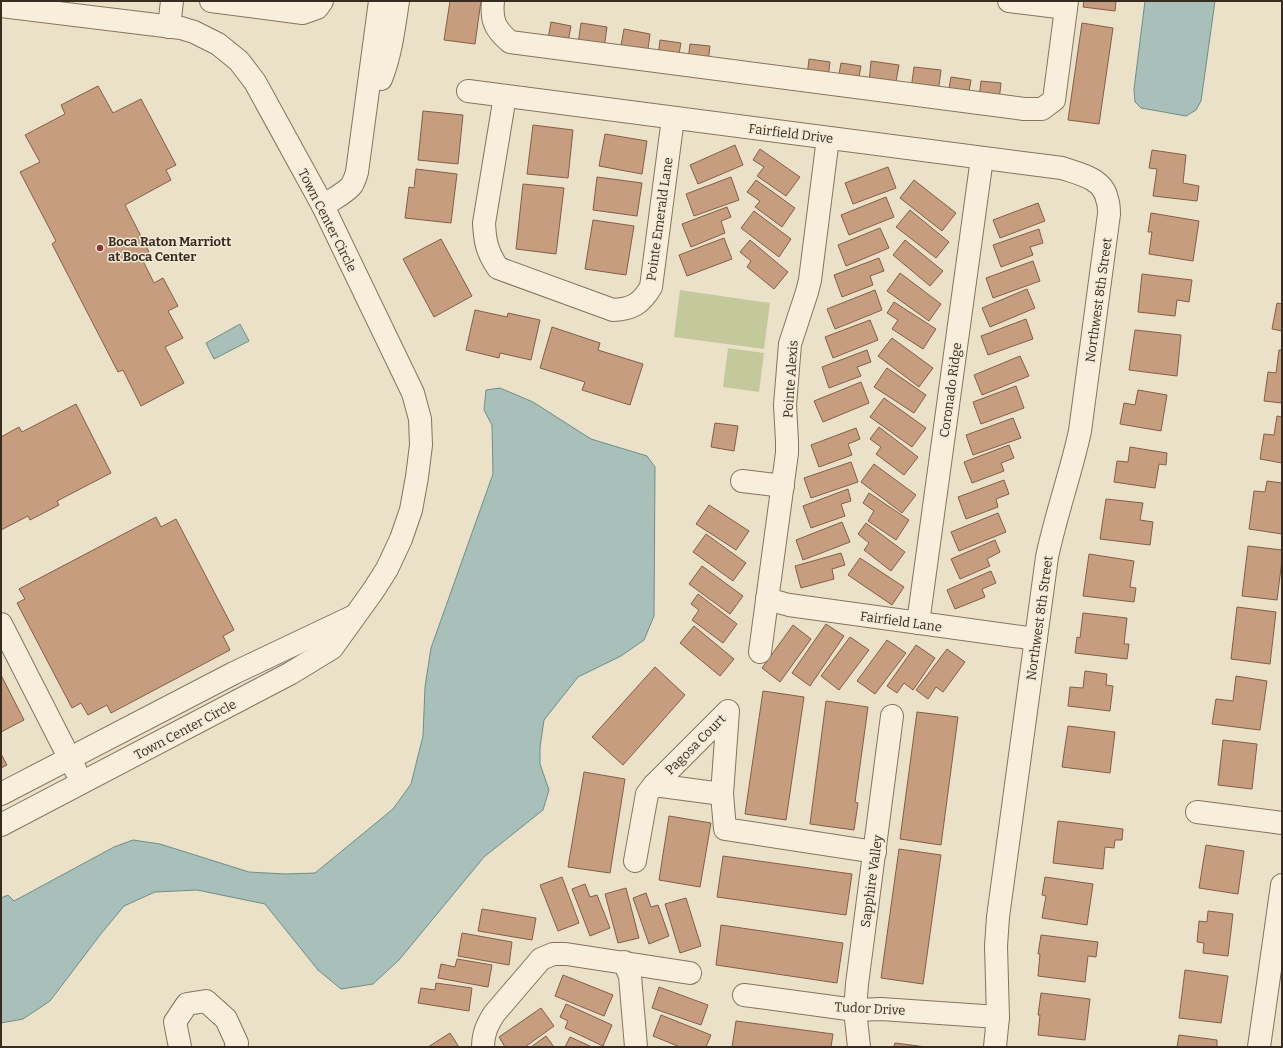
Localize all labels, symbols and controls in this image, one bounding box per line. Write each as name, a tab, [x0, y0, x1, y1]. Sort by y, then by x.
street label: Fairfield Drive	[748, 121, 834, 146]
street label: Pointe Emerald Lane	[643, 156, 676, 282]
street label: Town Center Circle	[295, 166, 360, 274]
place label: Boca Raton Marriott at Boca Center	[108, 234, 231, 264]
street label: Northwest 8th Street	[1082, 236, 1115, 364]
marker: Boca Raton Marriott at Boca Center	[95, 243, 105, 253]
street label: Pointe Alexis	[780, 340, 801, 418]
street label: Coronado Ridge	[936, 342, 965, 439]
street label: Northwest 8th Street	[1023, 554, 1056, 682]
street label: Fairfield Lane	[859, 608, 943, 635]
street label: Town Center Circle	[132, 696, 239, 763]
street label: Pagosa Court	[662, 711, 729, 778]
street label: Sapphire Valley	[858, 834, 885, 928]
street label: Tudor Drive	[834, 999, 906, 1018]

